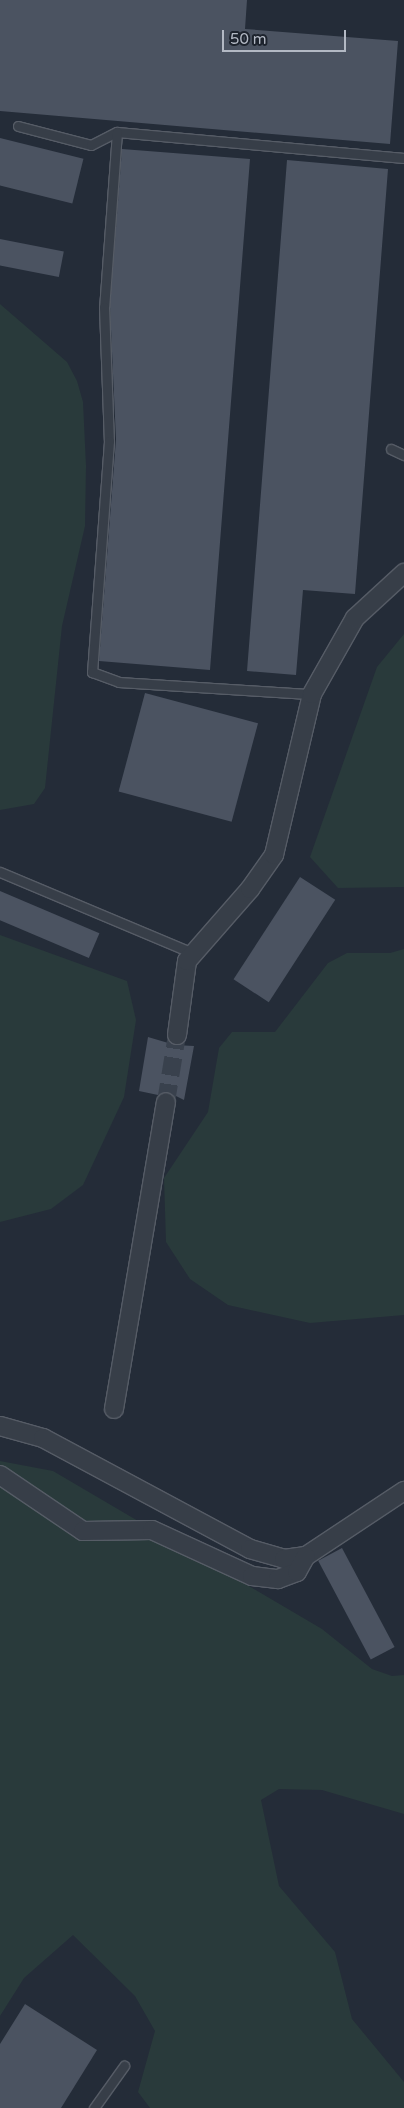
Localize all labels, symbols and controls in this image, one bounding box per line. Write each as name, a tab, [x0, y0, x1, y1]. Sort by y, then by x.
scale bar	[224, 20, 348, 52]
text: 50 m	[230, 30, 267, 48]

